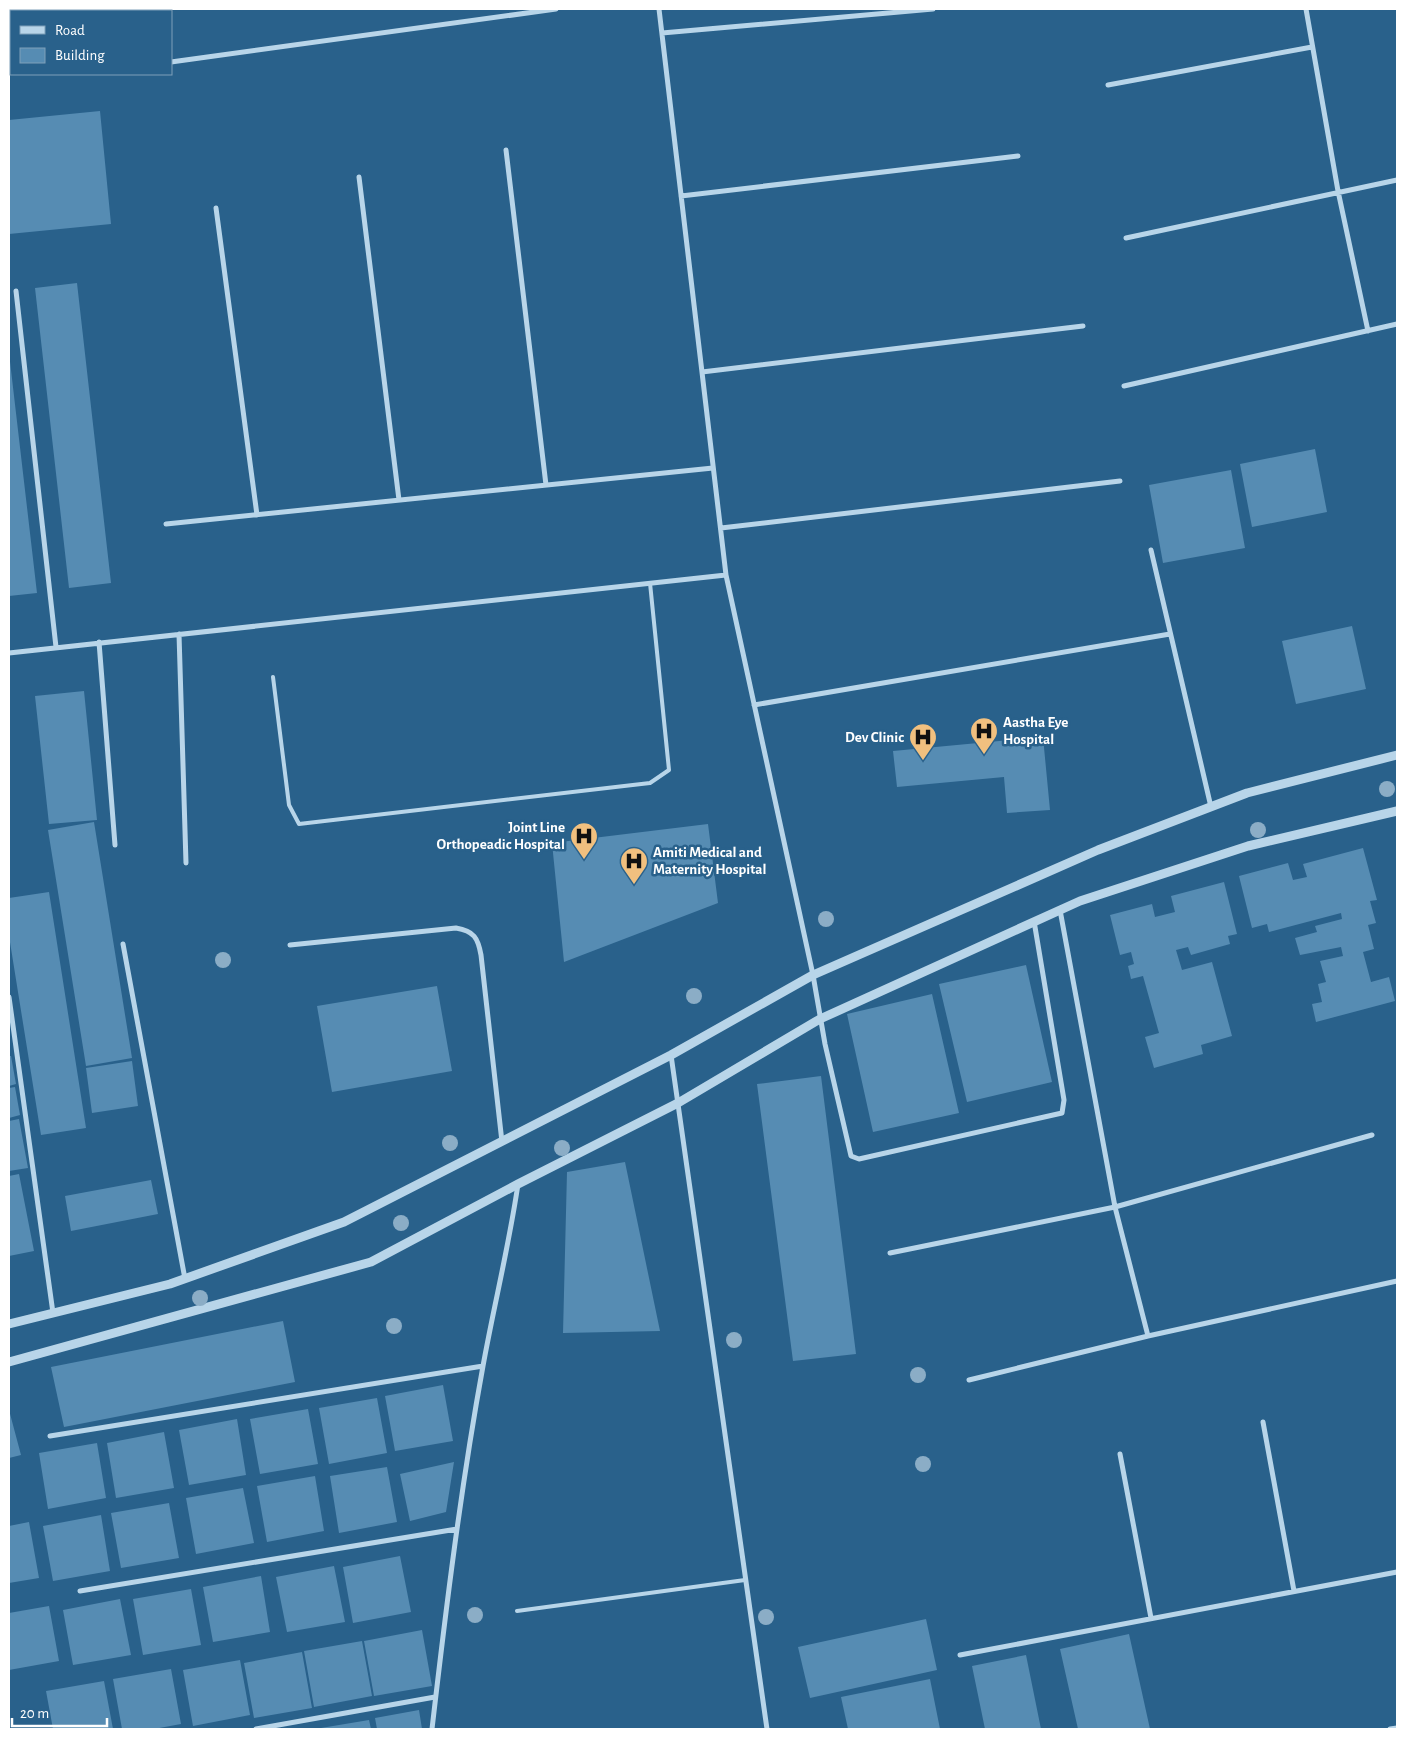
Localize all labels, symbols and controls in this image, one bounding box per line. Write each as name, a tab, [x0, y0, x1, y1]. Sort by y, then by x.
legend	[10, 10, 172, 75]
text: Road	[55, 23, 85, 38]
text: Building	[55, 48, 105, 63]
place label: Aastha Eye Hospital	[1003, 715, 1068, 747]
hospital icon: Aastha Eye Hospital	[969, 716, 999, 755]
hospital icon: Dev Clinic	[908, 722, 938, 761]
place label: Dev Clinic	[845, 730, 904, 745]
place label: Joint Line Orthopeadic Hospital	[437, 820, 565, 852]
hospital icon: Joint Line Orthopeadic Hospital	[569, 821, 599, 860]
place label: Amiti Medical and Maternity Hospital	[653, 845, 766, 877]
hospital icon: Amiti Medical and Maternity Hospital	[619, 846, 649, 885]
scale bar	[12, 1696, 108, 1728]
text: 20 m	[20, 1706, 49, 1721]

